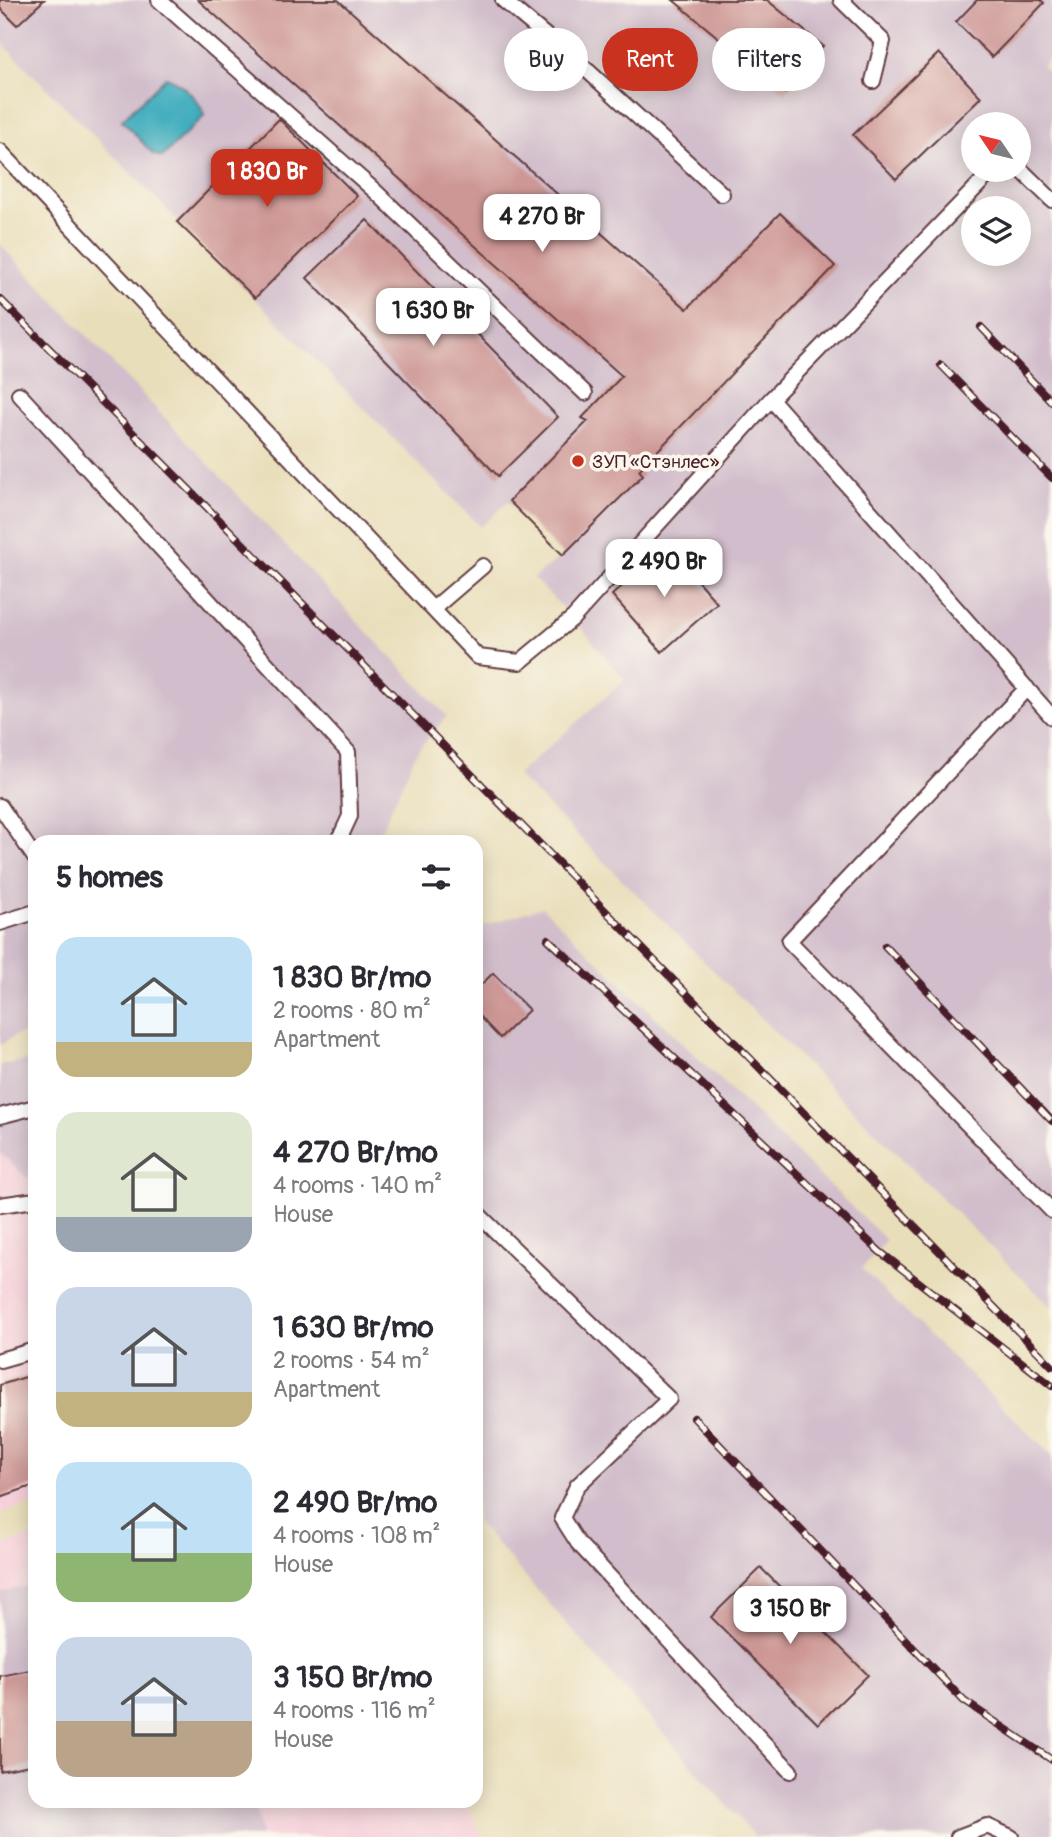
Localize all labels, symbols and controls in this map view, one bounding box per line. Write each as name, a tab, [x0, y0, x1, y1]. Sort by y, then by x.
chip: Buy	[504, 28, 588, 91]
chip: Rent	[602, 28, 698, 91]
chip: Filters	[712, 28, 825, 91]
north arrow	[961, 112, 1031, 182]
map controls	[961, 112, 1031, 266]
pin: 1 830 Br	[195, 150, 339, 209]
text: 1 830 Br	[227, 157, 307, 186]
pin: 4 270 Br	[470, 194, 614, 254]
button: layers	[961, 196, 1031, 266]
text: 4 270 Br	[499, 202, 585, 231]
pin: 1 630 Br	[361, 288, 505, 348]
text: 1 630 Br	[392, 296, 474, 325]
place label: ЗУП «Стэнлес»	[592, 450, 720, 474]
marker: ЗУП «Стэнлес»	[570, 453, 586, 469]
pin: 2 490 Br	[592, 540, 736, 599]
text: 2 490 Br	[622, 547, 706, 576]
icon: filters	[417, 858, 455, 896]
text: 5 homes	[56, 859, 163, 896]
text: 1 830 Br/mo	[273, 959, 431, 996]
icon: home	[112, 965, 196, 1049]
text: 2 rooms · 80 m²	[273, 996, 431, 1025]
text: Apartment	[273, 1025, 380, 1054]
text: 4 270 Br/mo	[273, 1134, 438, 1171]
icon: home	[112, 1140, 196, 1224]
text: 4 rooms · 140 m²	[273, 1171, 442, 1200]
text: House	[273, 1200, 333, 1229]
text: 1 630 Br/mo	[273, 1309, 434, 1346]
icon: home	[112, 1315, 196, 1399]
text: 2 rooms · 54 m²	[273, 1346, 430, 1375]
text: Apartment	[273, 1375, 380, 1404]
text: 2 490 Br/mo	[273, 1484, 437, 1521]
icon: home	[112, 1490, 196, 1574]
text: 4 rooms · 108 m²	[273, 1521, 440, 1550]
text: House	[273, 1550, 333, 1579]
pin: 3 150 Br	[718, 1586, 862, 1646]
text: 3 150 Br	[749, 1594, 831, 1623]
text: 3 150 Br/mo	[273, 1659, 432, 1696]
icon: home	[112, 1665, 196, 1749]
text: 4 rooms · 116 m²	[273, 1696, 436, 1725]
text: House	[273, 1725, 333, 1754]

